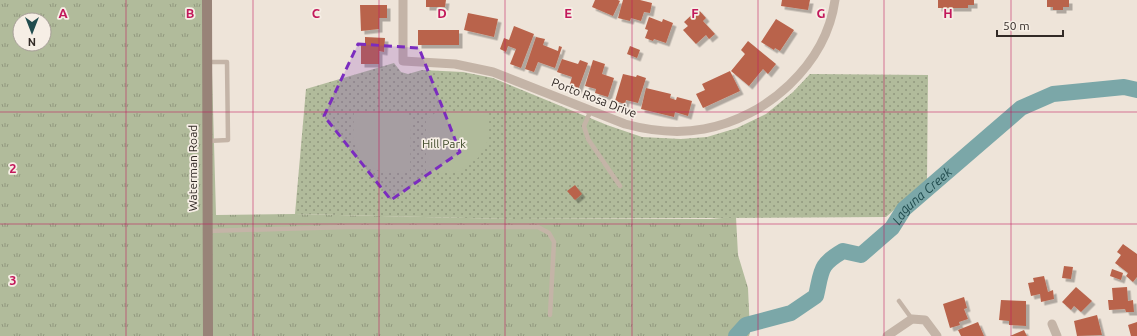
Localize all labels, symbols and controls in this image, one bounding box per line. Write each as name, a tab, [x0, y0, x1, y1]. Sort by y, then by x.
text: A	[58, 6, 68, 20]
text: B	[186, 6, 195, 20]
text: C	[312, 6, 321, 20]
text: D	[437, 6, 447, 20]
text: E	[564, 6, 572, 20]
text: F	[691, 6, 699, 20]
text: G	[817, 6, 826, 20]
text: H	[943, 6, 953, 20]
north arrow	[12, 12, 52, 52]
scale bar	[997, 12, 1063, 38]
text: 50 m	[1003, 19, 1030, 32]
text: N	[28, 36, 36, 48]
street label: Porto Rosa Drive	[550, 75, 639, 120]
street label: Waterman Road	[186, 125, 199, 211]
park label: Hill Park	[422, 137, 466, 150]
text: 2	[9, 161, 17, 175]
water label: Laguna Creek	[889, 164, 955, 227]
text: 3	[9, 273, 17, 287]

